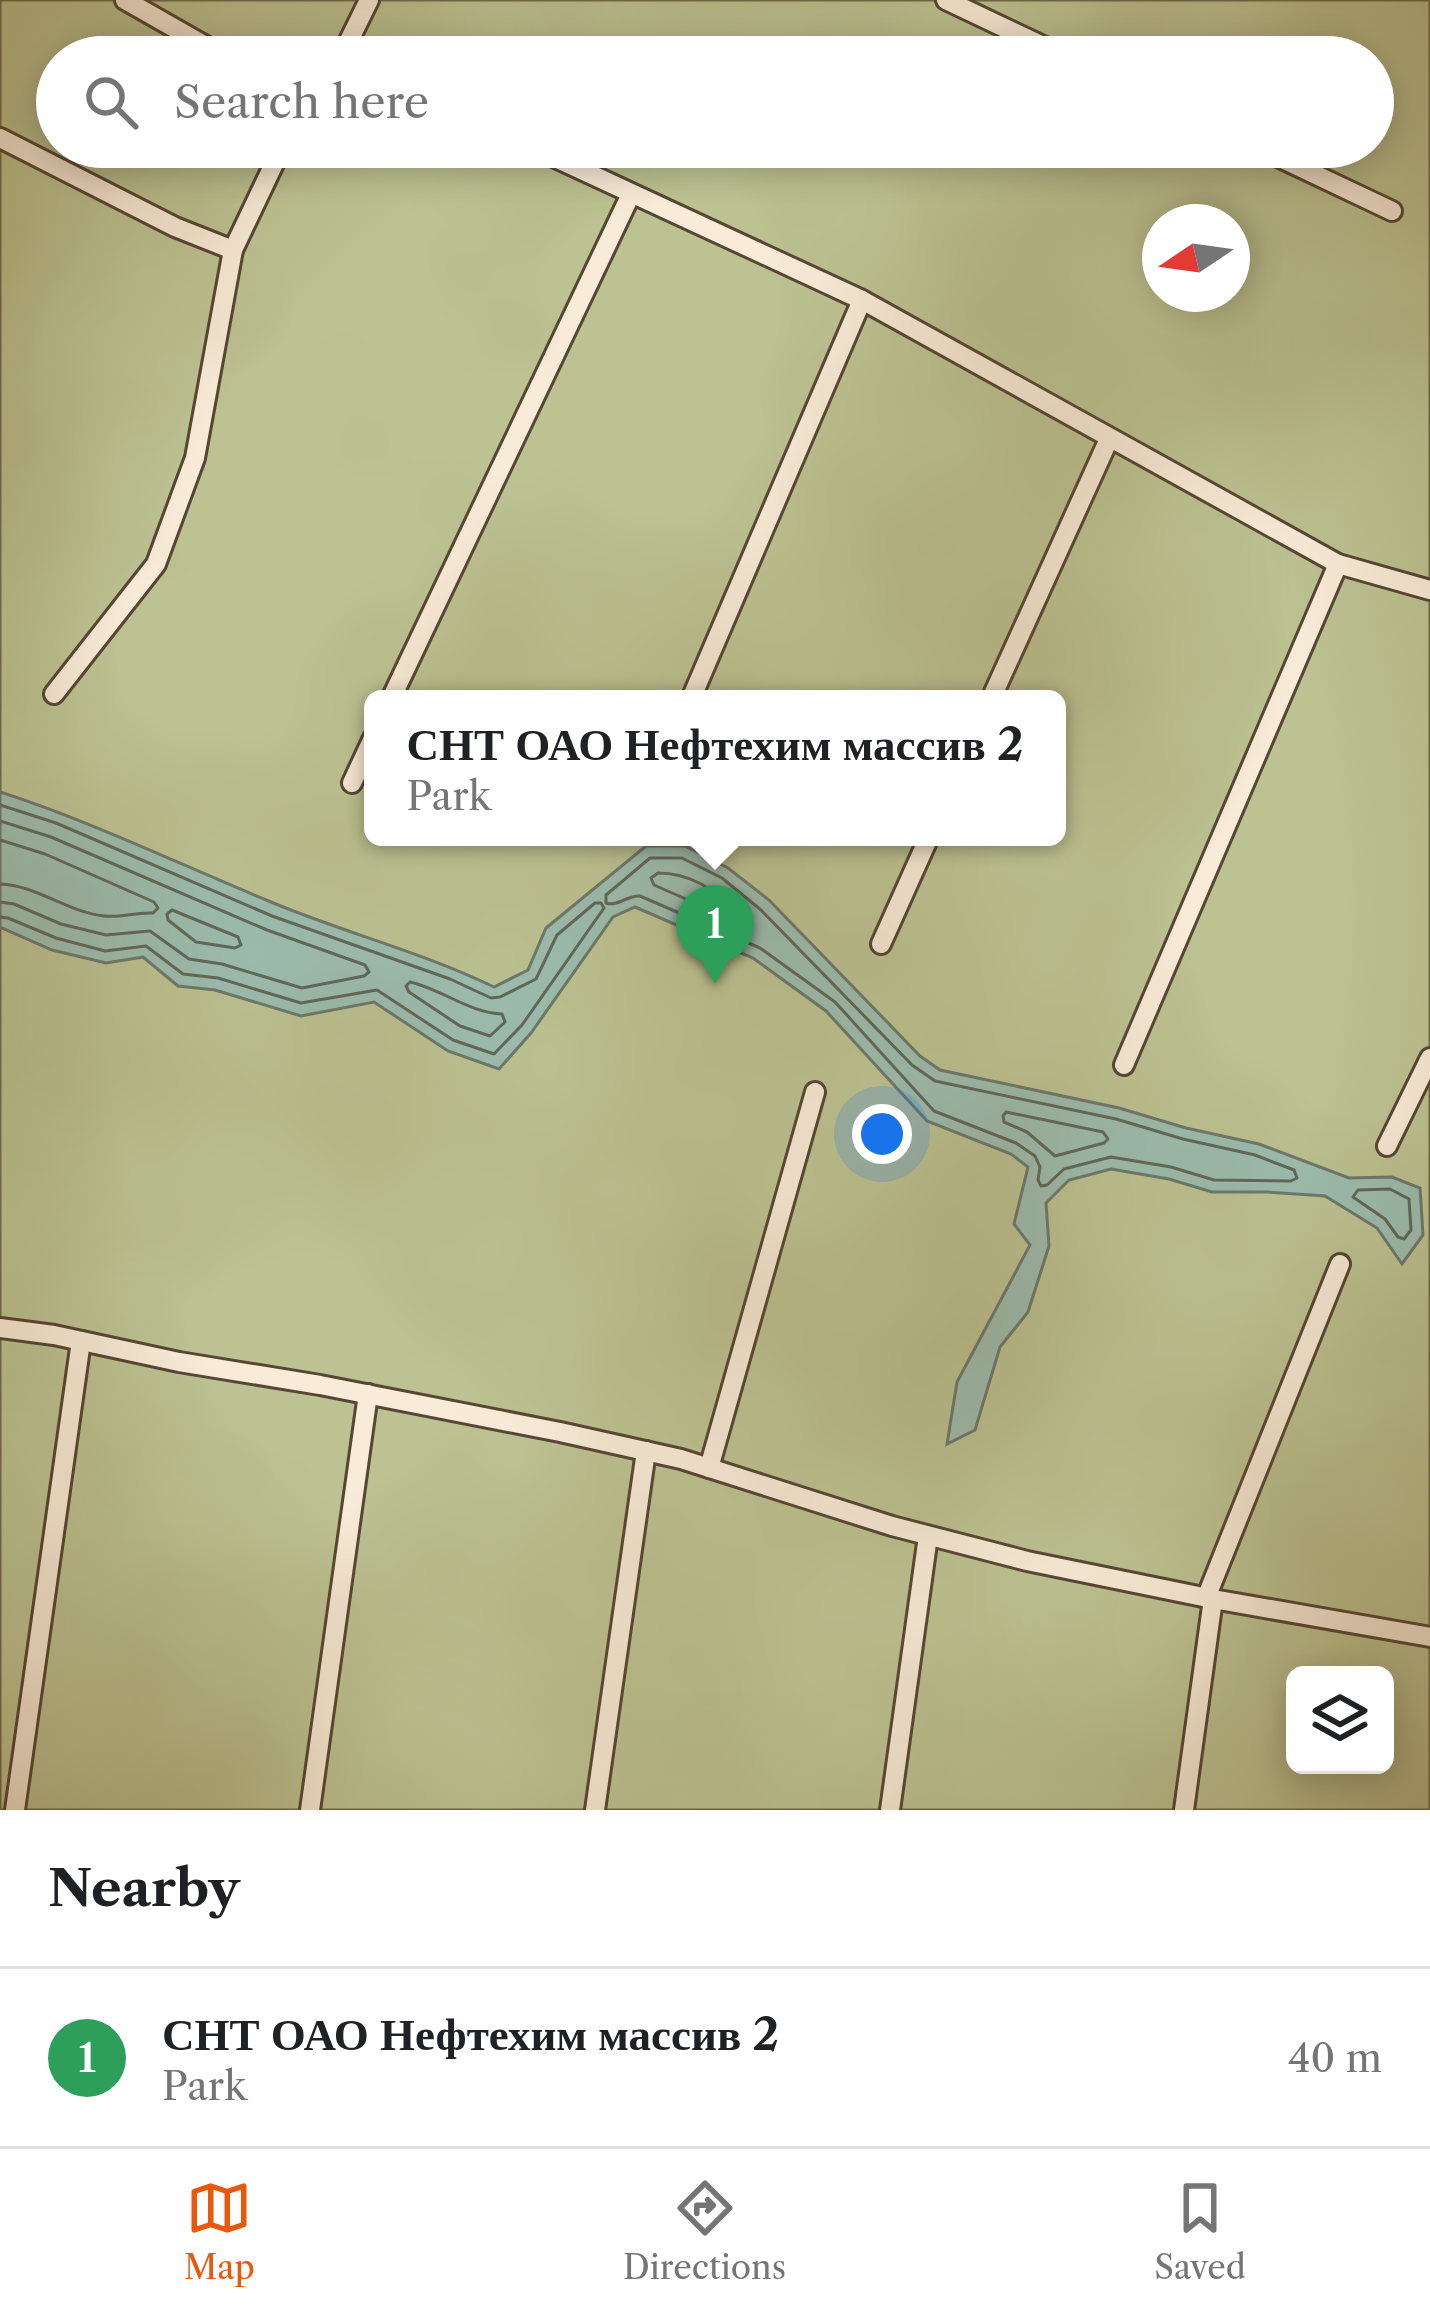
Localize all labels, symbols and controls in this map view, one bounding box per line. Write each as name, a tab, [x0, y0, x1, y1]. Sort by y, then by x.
search box	[36, 36, 1394, 168]
icon: search	[78, 69, 144, 135]
text: Search here	[174, 74, 429, 130]
north arrow	[1142, 204, 1250, 312]
popup	[364, 690, 1066, 846]
text: СНТ ОАО Нефтехим массив 2	[406, 716, 1024, 772]
text: Park	[406, 772, 491, 820]
pin: 1	[676, 885, 754, 984]
your location	[852, 1104, 912, 1164]
map controls	[1286, 1666, 1394, 1774]
button: layers	[1286, 1666, 1394, 1774]
text: Nearby	[48, 1857, 240, 1919]
text: СНТ ОАО Нефтехим массив 2	[162, 2006, 779, 2062]
text: 1	[78, 2034, 96, 2082]
text: 40 m	[1288, 2034, 1382, 2082]
text: Park	[162, 2062, 247, 2110]
tab: Map	[184, 2175, 255, 2288]
tab: Directions	[623, 2175, 786, 2288]
tab: Saved	[1154, 2175, 1246, 2288]

